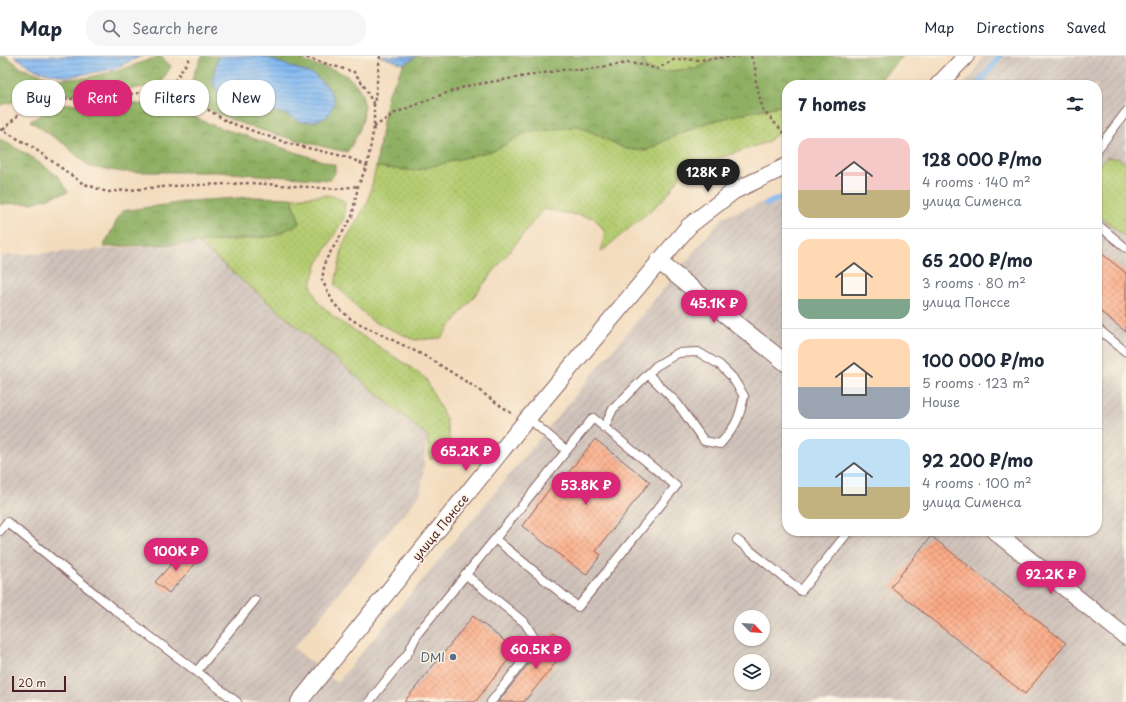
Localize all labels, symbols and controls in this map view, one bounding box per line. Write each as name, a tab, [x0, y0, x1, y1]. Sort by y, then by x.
search box	[86, 10, 366, 46]
text: Map	[20, 14, 62, 42]
text: Search here	[132, 16, 218, 39]
icon: search	[100, 17, 122, 39]
text: Map	[924, 17, 954, 38]
text: Directions	[976, 17, 1044, 38]
text: Saved	[1066, 17, 1106, 38]
chip: Buy	[12, 80, 65, 116]
chip: Rent	[73, 80, 132, 116]
chip: Filters	[140, 80, 209, 116]
chip: New	[217, 80, 275, 116]
text: 7 homes	[798, 91, 866, 117]
icon: filters	[1064, 93, 1086, 115]
text: 128 000 ₽/mo	[922, 146, 1042, 172]
icon: home	[830, 154, 878, 202]
pin: 128K ₽	[675, 159, 741, 193]
text: 128K ₽	[686, 162, 730, 181]
text: 4 rooms · 140 m²	[922, 172, 1031, 191]
text: улица Сименса	[922, 191, 1022, 210]
text: 65 200 ₽/mo	[922, 247, 1033, 273]
icon: home	[830, 255, 878, 303]
text: 3 rooms · 80 m²	[922, 273, 1026, 292]
pin: 45.1K ₽	[677, 290, 751, 324]
text: улица Понссе	[922, 292, 1010, 311]
text: 45.1K ₽	[690, 293, 738, 312]
text: 100 000 ₽/mo	[922, 347, 1044, 373]
icon: home	[830, 355, 878, 403]
text: 5 rooms · 123 m²	[922, 373, 1030, 392]
text: House	[922, 392, 960, 411]
pin: 65.2K ₽	[429, 438, 503, 472]
text: 65.2K ₽	[440, 441, 492, 460]
text: 92 200 ₽/mo	[922, 447, 1033, 473]
icon: home	[830, 455, 878, 503]
pin: 53.8K ₽	[549, 472, 623, 506]
text: 4 rooms · 100 m²	[922, 473, 1032, 492]
text: 53.8K ₽	[561, 475, 611, 494]
street label: улица Понссе	[407, 490, 473, 564]
text: улица Сименса	[922, 492, 1022, 511]
pin: 100K ₽	[143, 538, 209, 572]
text: 100K ₽	[153, 541, 199, 560]
pin: 92.2K ₽	[1014, 561, 1088, 595]
text: 92.2K ₽	[1026, 564, 1076, 583]
north arrow	[734, 610, 770, 646]
map controls	[734, 610, 770, 690]
pin: 60.5K ₽	[499, 636, 573, 670]
text: 60.5K ₽	[510, 639, 562, 658]
place label: DMI	[420, 648, 445, 666]
marker: DMI	[448, 652, 458, 662]
button: layers	[734, 654, 770, 690]
scale bar	[12, 674, 66, 693]
text: 20 m	[18, 674, 46, 691]

